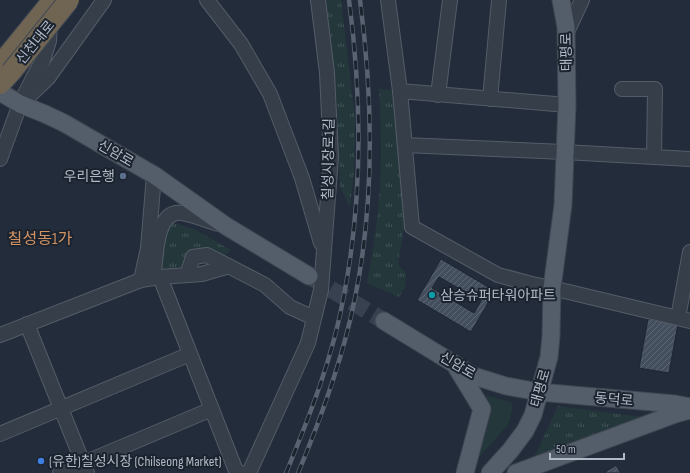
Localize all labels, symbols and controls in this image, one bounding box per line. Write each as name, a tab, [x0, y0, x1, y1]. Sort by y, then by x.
street label: 신천대로	[13, 17, 58, 68]
street label: 태평로	[558, 32, 575, 71]
street label: 칠성시장로1길	[319, 118, 338, 200]
street label: 신암로	[95, 136, 137, 171]
place label: 우리은행	[63, 168, 115, 185]
marker: 우리은행	[118, 171, 128, 181]
district label: 칠성동1가	[8, 230, 73, 249]
place label: 삼승슈퍼타워아파트	[440, 287, 556, 304]
marker: 삼승슈퍼타워아파트	[427, 290, 437, 300]
street label: 신암로	[437, 348, 479, 383]
street label: 태평로	[527, 367, 554, 409]
street label: 동덕로	[594, 389, 634, 410]
scale bar	[550, 435, 624, 461]
text: 50 m	[556, 442, 576, 457]
place label: (유한)칠성시장 (Chilseong Market)	[49, 453, 222, 470]
marker: (유한)칠성시장 (Chilseong Market)	[36, 456, 46, 466]

